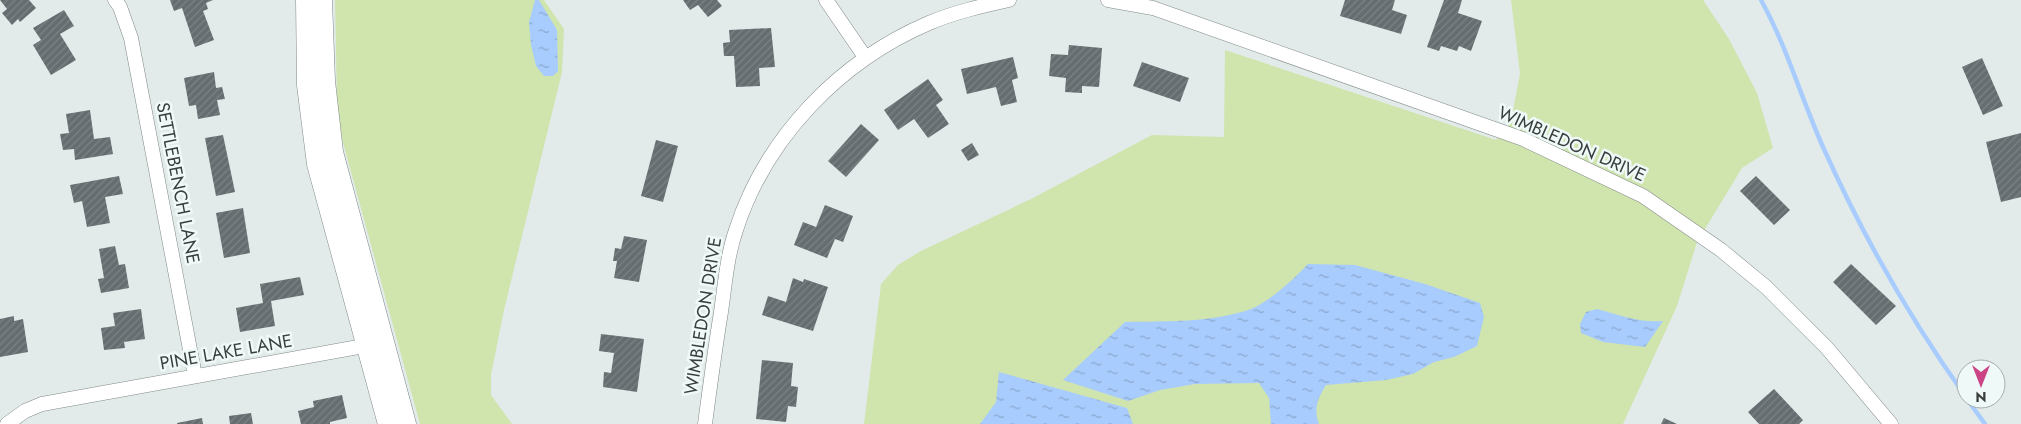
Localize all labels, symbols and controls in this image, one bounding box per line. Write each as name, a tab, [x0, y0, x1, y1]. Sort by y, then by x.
street label: SETTLEBENCH LANE	[150, 100, 206, 266]
street label: WIMBLEDON DRIVE	[1494, 100, 1650, 188]
street label: WIMBLEDON DRIVE	[678, 235, 728, 397]
street label: PINE LAKE LANE	[158, 328, 294, 376]
north arrow	[1956, 359, 2006, 409]
text: N	[1975, 387, 1987, 407]

